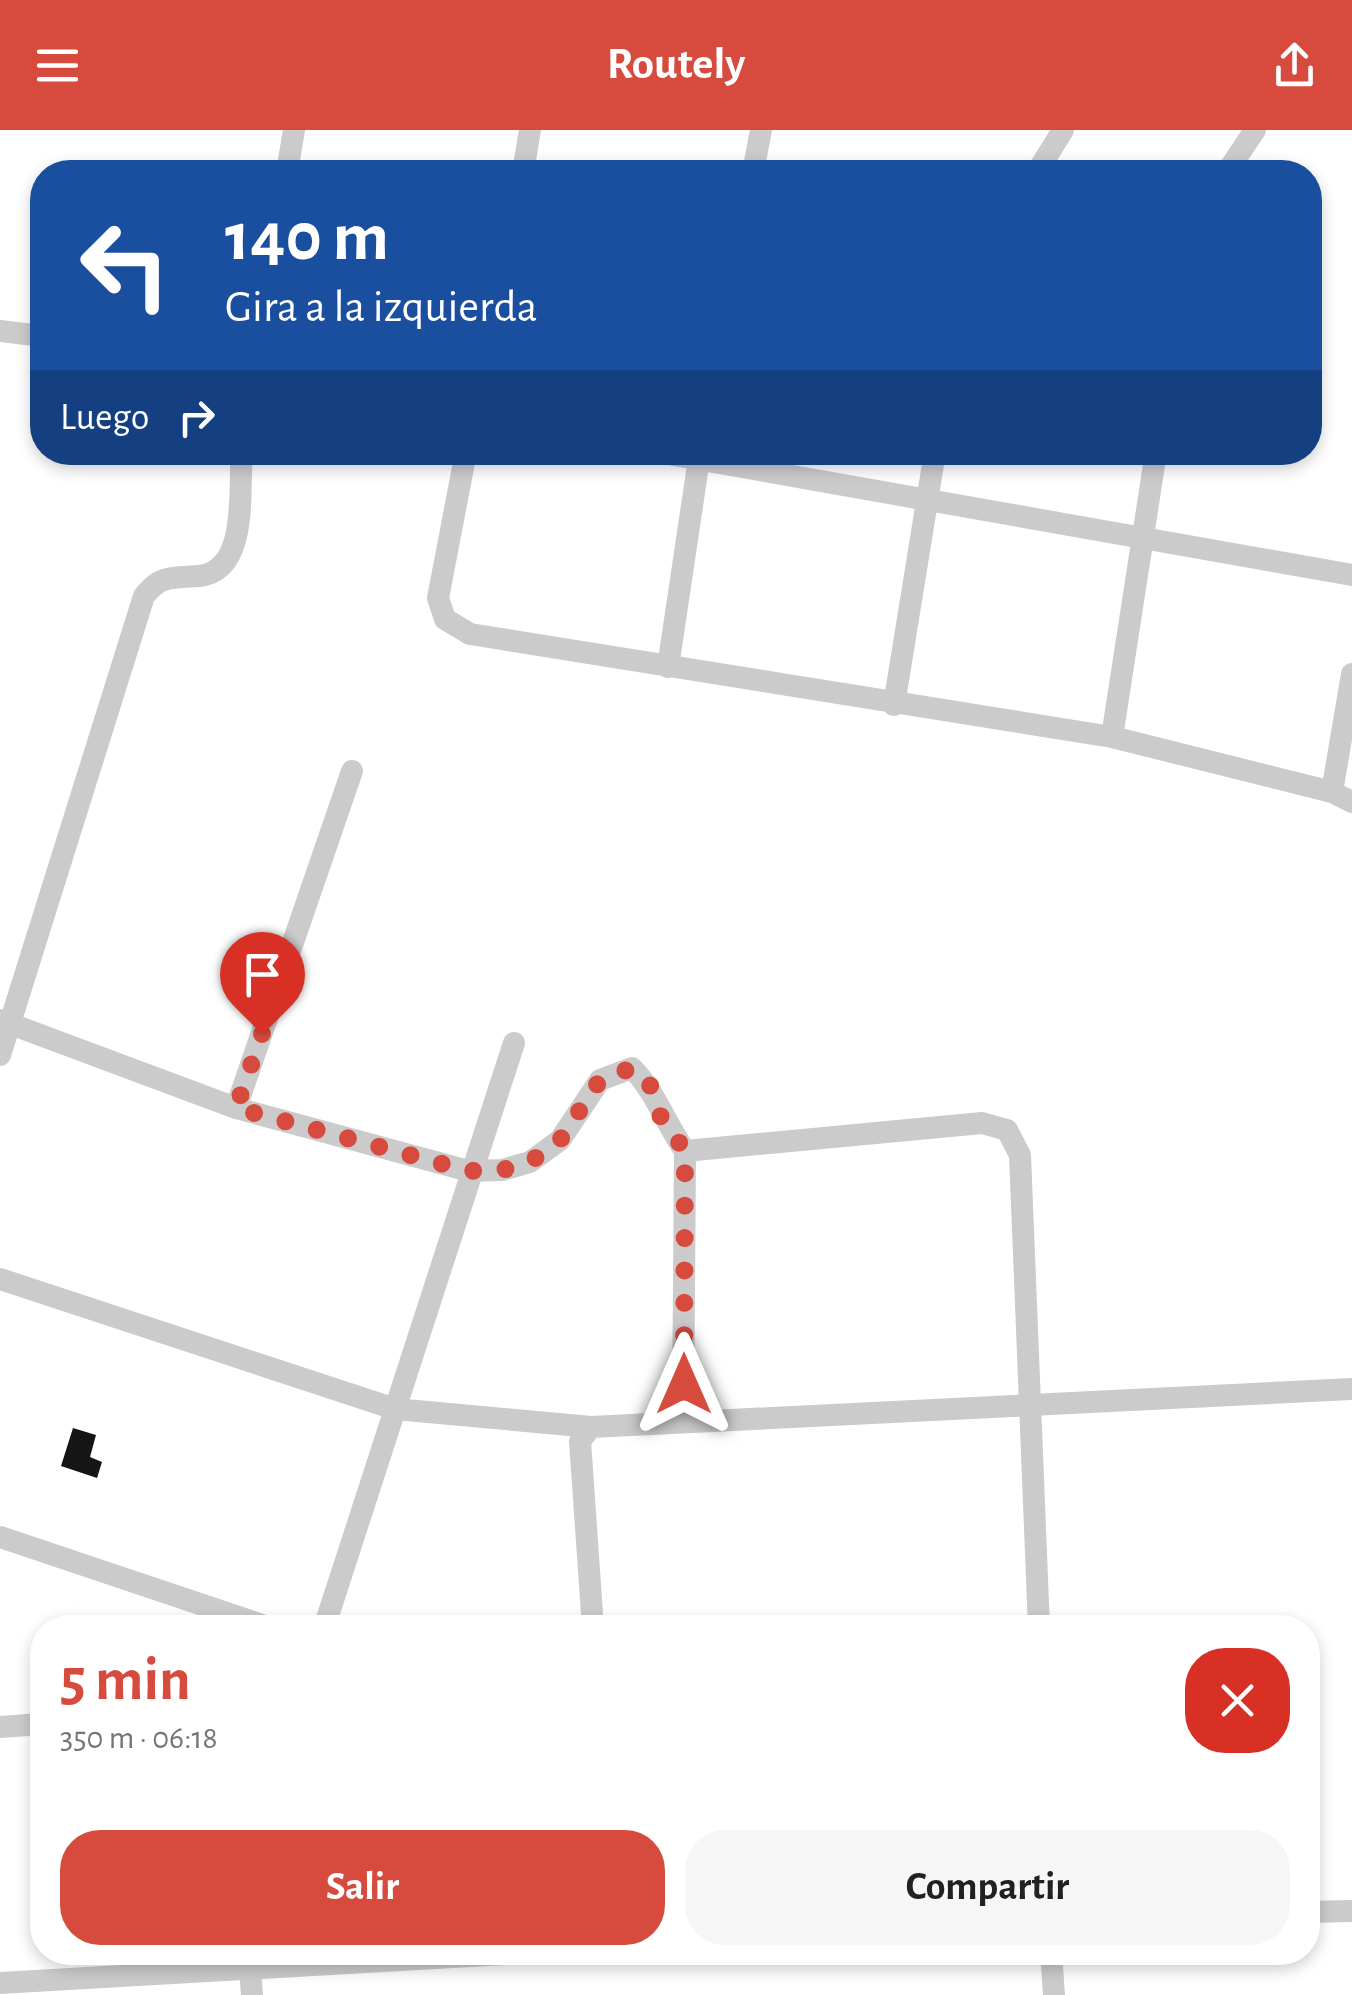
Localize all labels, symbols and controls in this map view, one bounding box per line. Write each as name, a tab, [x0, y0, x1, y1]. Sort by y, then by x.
icon: menu	[30, 38, 85, 93]
icon: share	[1267, 38, 1322, 93]
text: Routely	[607, 42, 745, 87]
icon: left	[60, 200, 190, 330]
text: 140 m	[225, 203, 389, 273]
text: Gira a la izquierda	[225, 285, 538, 330]
icon: right	[169, 390, 224, 445]
text: Luego	[60, 399, 149, 437]
pin	[220, 932, 305, 1035]
icon: arrive	[235, 947, 290, 1002]
position arrow	[632, 1332, 736, 1436]
button: close	[1185, 1648, 1290, 1753]
text: 5 min	[60, 1651, 191, 1711]
text: 350 m · 06:18	[60, 1722, 218, 1754]
button: Salir	[60, 1830, 665, 1945]
button: Compartir	[685, 1830, 1290, 1945]

